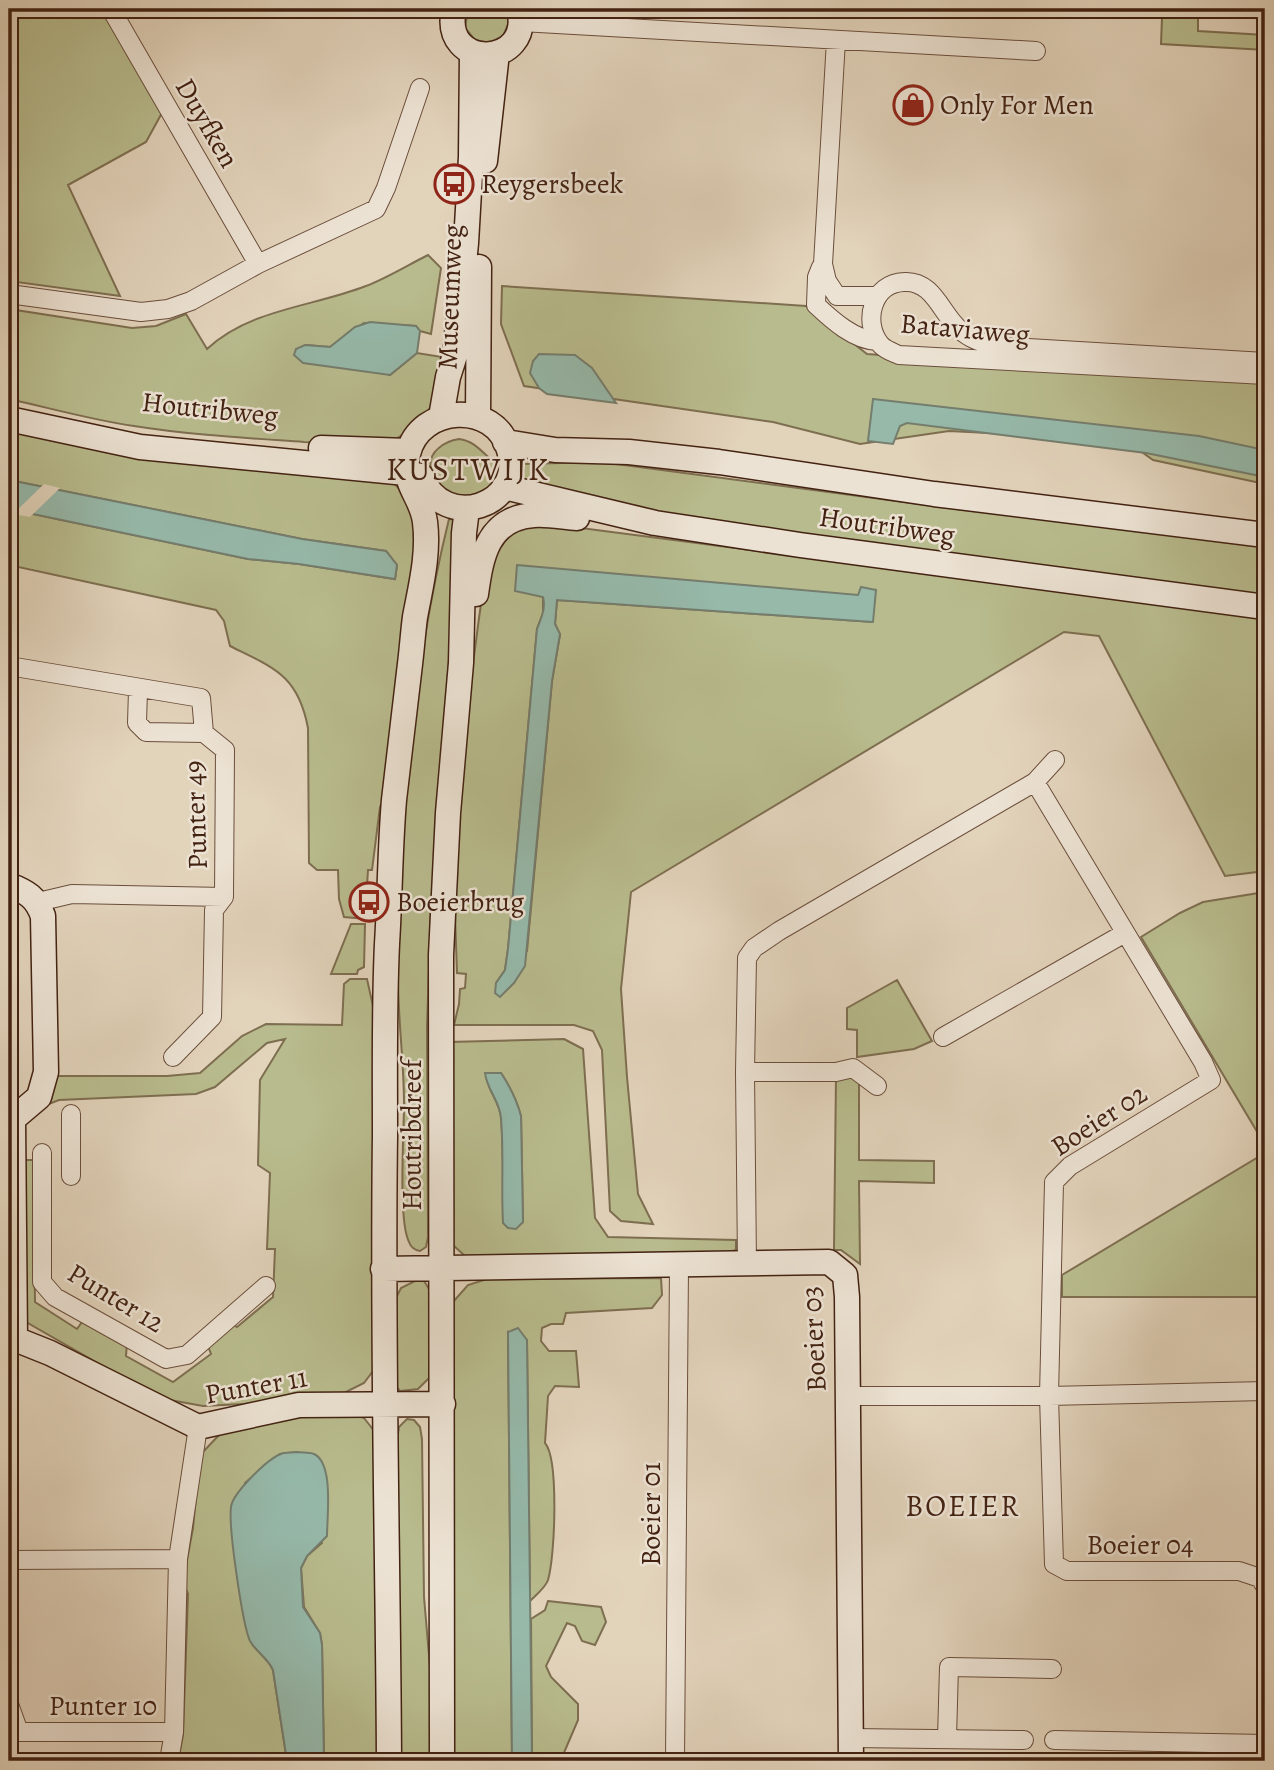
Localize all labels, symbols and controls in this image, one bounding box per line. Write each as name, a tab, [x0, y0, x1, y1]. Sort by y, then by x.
street label: Duyfken	[166, 71, 248, 175]
shop icon: Only For Men	[892, 84, 934, 126]
place label: Only For Men	[940, 86, 1094, 124]
bus stop icon: Reygersbeek	[433, 163, 475, 205]
place label: Reygersbeek	[481, 165, 624, 203]
street label: Museumweg	[428, 224, 472, 370]
street label: Bataviaweg	[899, 304, 1031, 354]
street label: Houtribweg	[140, 383, 280, 435]
district label: KUSTWIJK	[386, 447, 550, 491]
street label: Houtribweg	[817, 498, 957, 554]
street label: Punter 49	[175, 760, 217, 870]
bus stop icon: Boeierbrug	[348, 881, 390, 923]
place label: Boeierbrug	[396, 883, 524, 921]
street label: Houtribdreef	[393, 1055, 431, 1211]
street label: Boeier 02	[1043, 1075, 1155, 1165]
street label: Punter 12	[60, 1254, 172, 1342]
street label: Boeier 03	[792, 1285, 836, 1393]
street label: Punter 11	[202, 1358, 310, 1414]
street label: Boeier 01	[632, 1462, 670, 1566]
district label: BOEIER	[905, 1486, 1021, 1526]
street label: Boeier 04	[1086, 1526, 1194, 1564]
street label: Punter 10	[49, 1687, 157, 1725]

